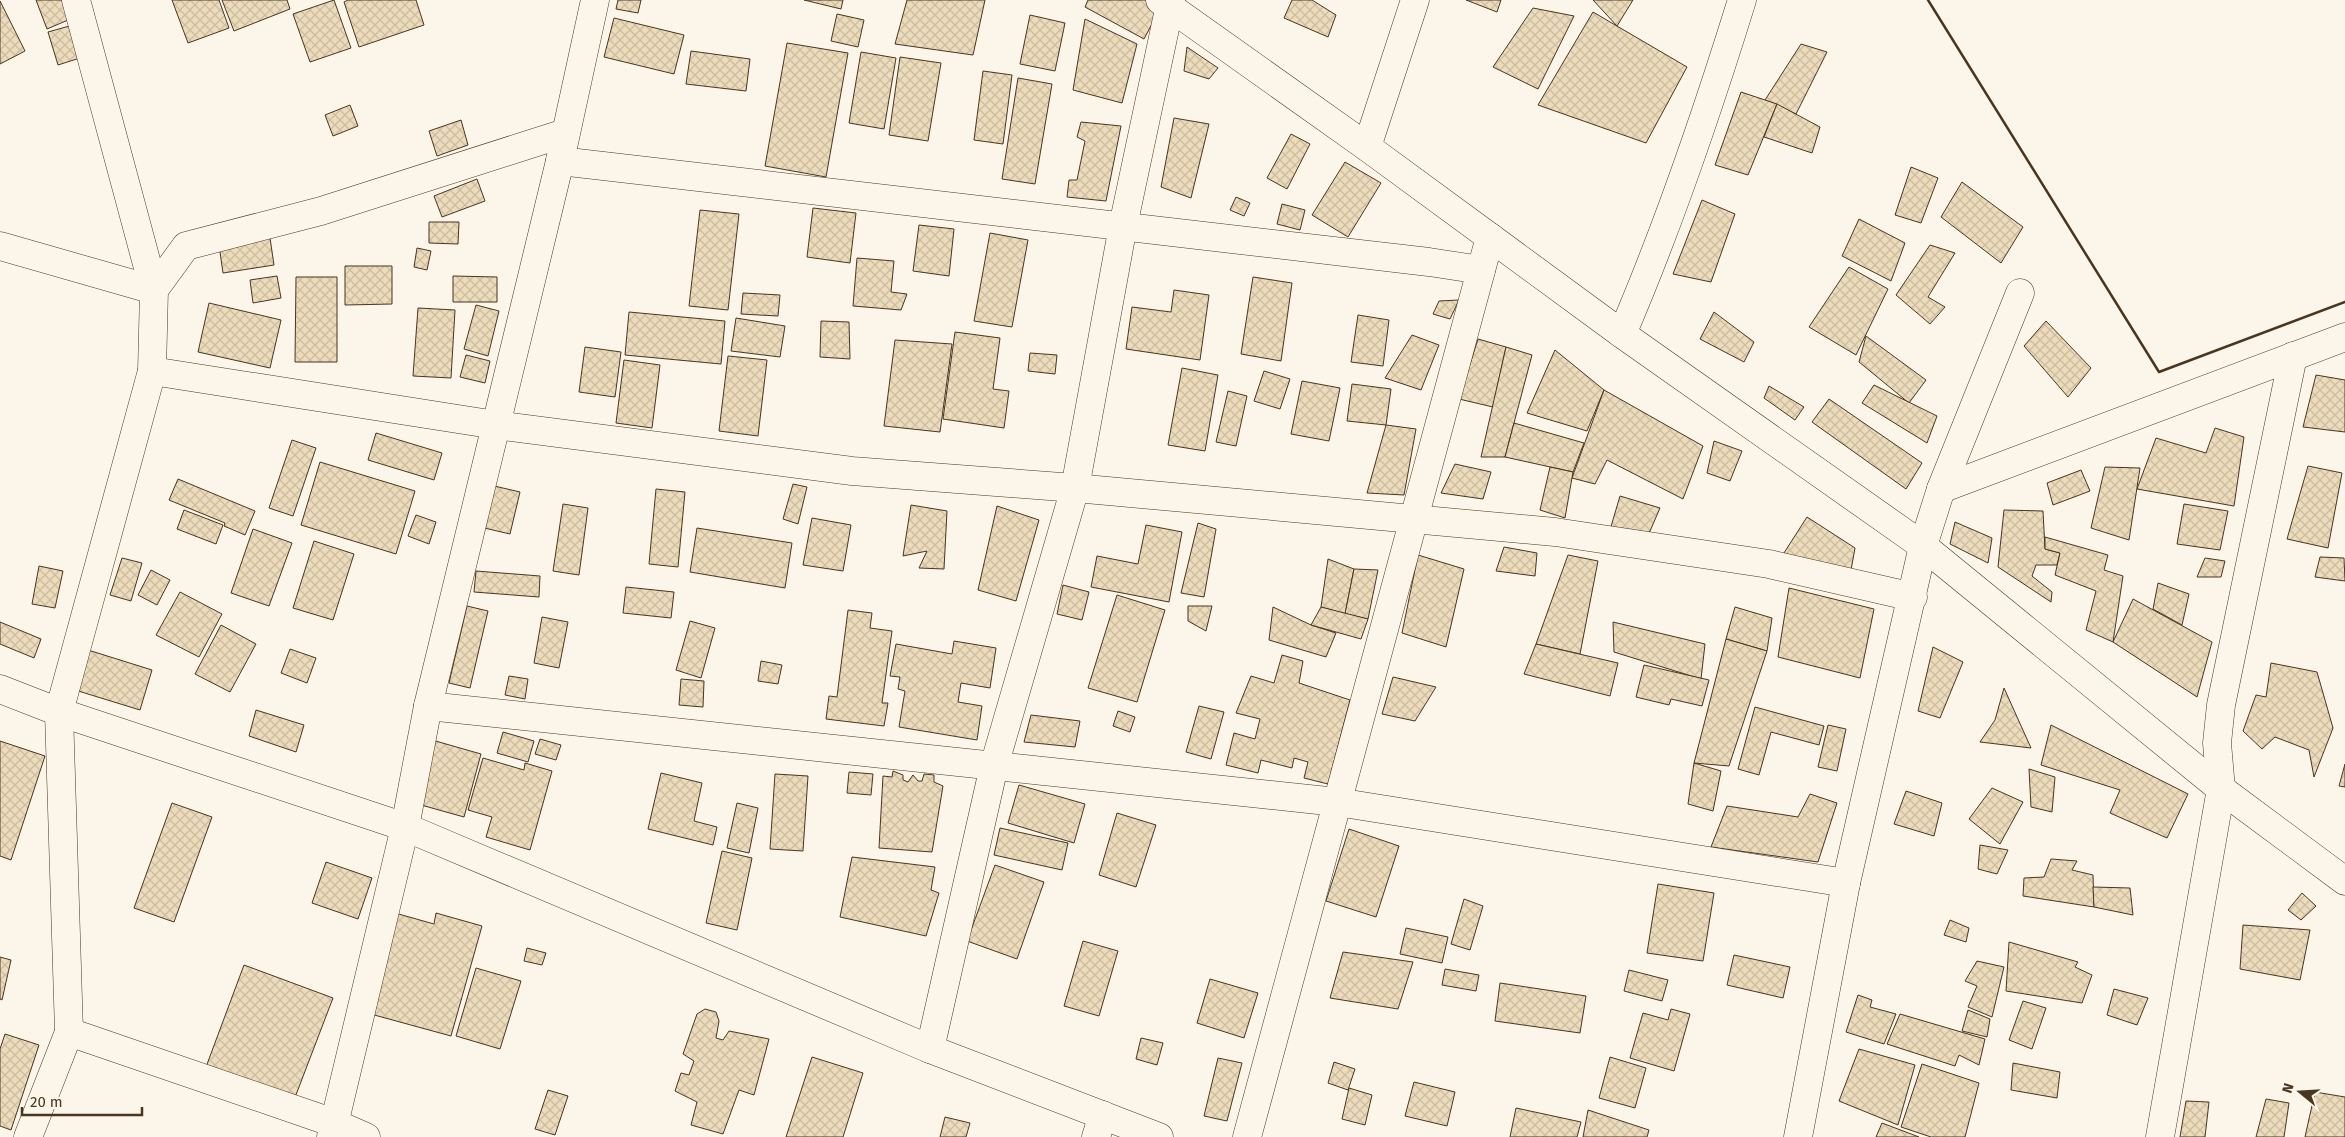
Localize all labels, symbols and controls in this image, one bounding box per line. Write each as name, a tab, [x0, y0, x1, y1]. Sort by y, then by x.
north arrow	[2275, 1067, 2325, 1117]
text: N	[2279, 1081, 2298, 1095]
scale bar	[22, 1084, 142, 1116]
text: 20 m	[30, 1093, 63, 1111]

